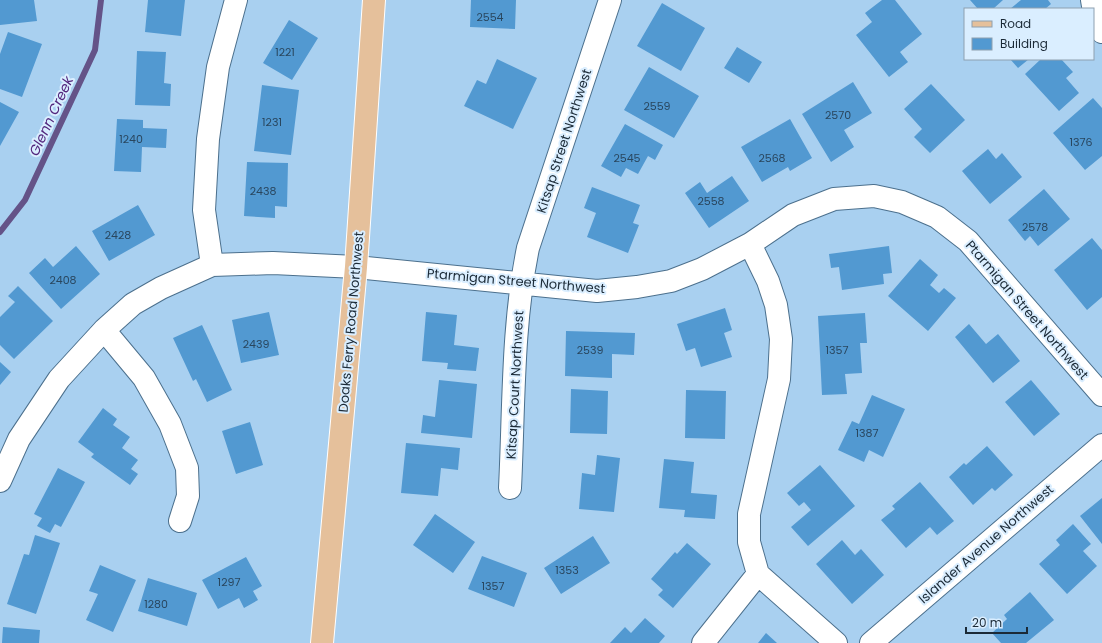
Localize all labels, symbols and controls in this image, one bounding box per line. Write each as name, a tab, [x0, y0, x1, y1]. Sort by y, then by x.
legend	[964, 8, 1094, 60]
house number: 2554	[476, 9, 504, 25]
text: Road	[1000, 15, 1031, 32]
text: Building	[1000, 35, 1048, 52]
house number: 1221	[275, 44, 295, 60]
street label: Kitsap Street Northwest	[532, 66, 596, 216]
water label: Glenn Creek	[24, 72, 79, 159]
house number: 2559	[643, 98, 671, 114]
house number: 2570	[825, 107, 851, 123]
house number: 1231	[262, 114, 282, 130]
house number: 1240	[119, 131, 143, 147]
house number: 1376	[1070, 134, 1093, 150]
house number: 2545	[613, 150, 641, 166]
house number: 2568	[758, 150, 786, 166]
house number: 2438	[250, 183, 276, 199]
house number: 2558	[697, 193, 725, 209]
house number: 2578	[1022, 219, 1048, 235]
house number: 2428	[105, 227, 131, 243]
street label: Doaks Ferry Road Northwest	[334, 231, 368, 413]
street label: Ptarmigan Street Northwest	[961, 236, 1093, 384]
street label: Ptarmigan Street Northwest	[426, 264, 606, 298]
house number: 2408	[49, 272, 77, 288]
street label: Kitsap Court Northwest	[502, 310, 528, 460]
house number: 2439	[243, 336, 269, 352]
house number: 2539	[577, 342, 603, 358]
house number: 1357	[826, 342, 848, 358]
house number: 1387	[856, 425, 878, 441]
street label: Islander Avenue Northwest	[914, 480, 1058, 608]
house number: 1353	[555, 562, 579, 578]
house number: 1297	[218, 574, 240, 590]
house number: 1357	[482, 578, 504, 594]
house number: 1280	[144, 596, 168, 612]
scale bar	[966, 609, 1027, 635]
text: 20 m	[972, 614, 1002, 631]

